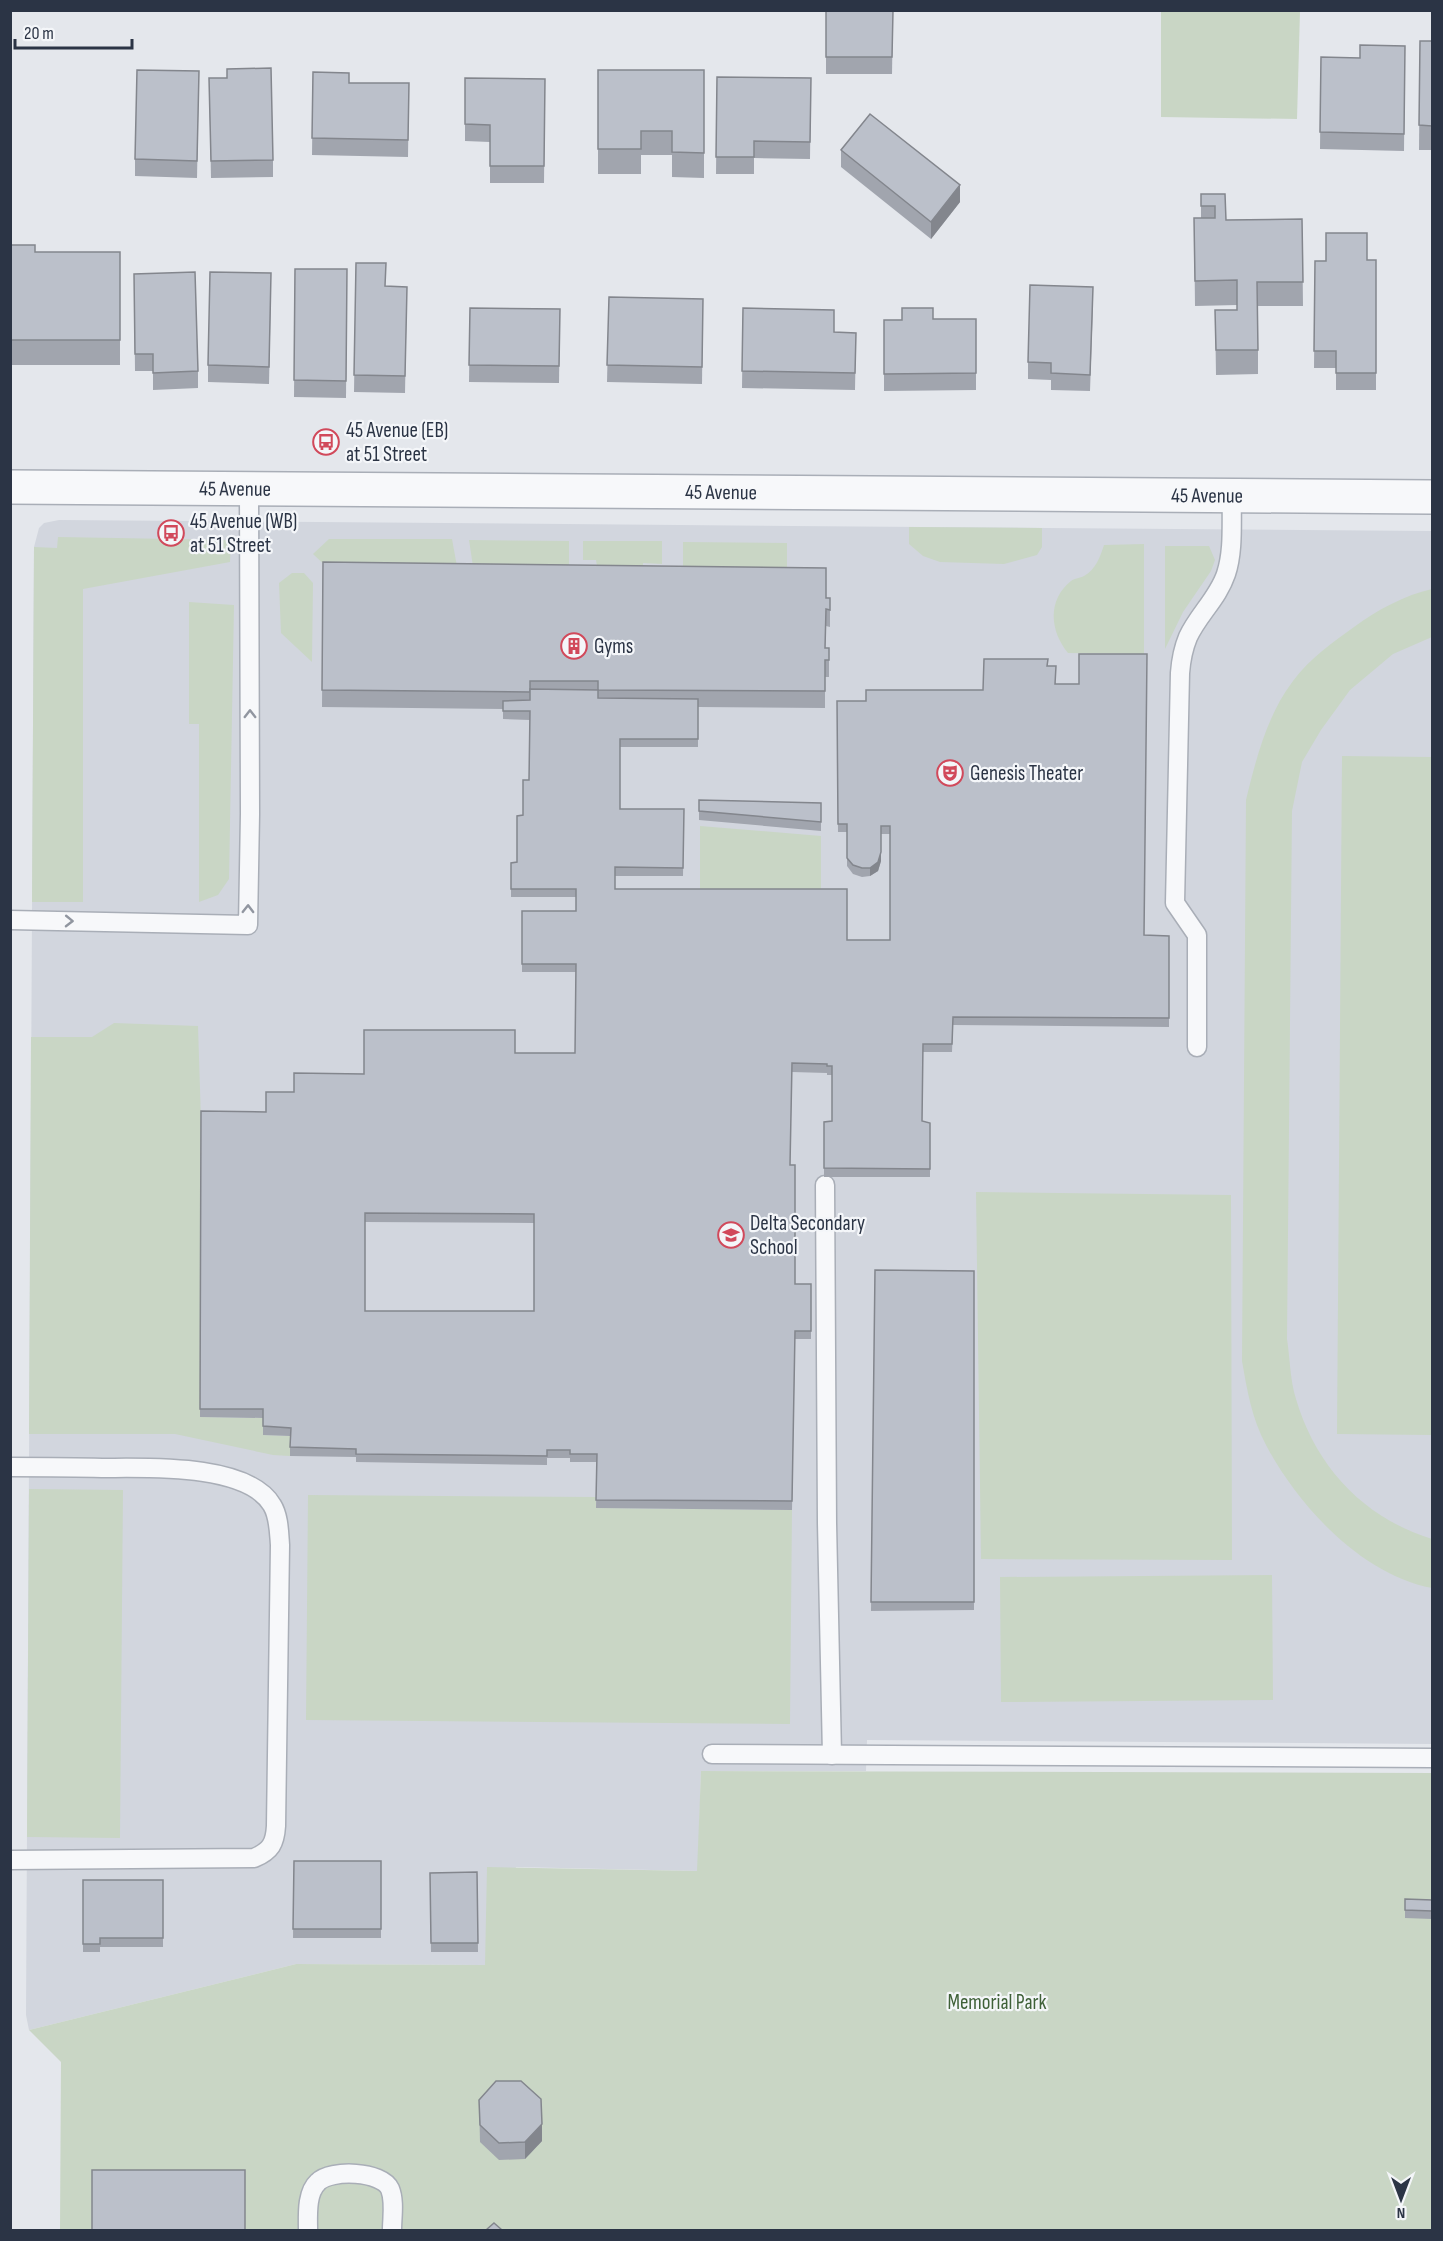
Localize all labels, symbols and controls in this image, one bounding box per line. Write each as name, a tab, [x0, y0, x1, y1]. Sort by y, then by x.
scale bar	[15, 12, 132, 50]
text: 20 m	[24, 23, 54, 44]
place label: 45 Avenue (EB) at 51 Street	[346, 418, 448, 467]
bus stop icon: 45 Avenue (EB) at 51 Street	[311, 427, 341, 457]
street label: 45 Avenue	[199, 476, 271, 502]
street label: 45 Avenue	[685, 480, 757, 505]
street label: 45 Avenue	[1171, 483, 1243, 509]
place label: 45 Avenue (WB) at 51 Street	[190, 509, 297, 558]
bus stop icon: 45 Avenue (WB) at 51 Street	[156, 518, 186, 548]
building icon: Gyms	[559, 631, 589, 661]
place label: Gyms	[594, 634, 633, 659]
one-way arrow	[244, 709, 256, 718]
theatre icon: Genesis Theater	[935, 758, 965, 788]
place label: Genesis Theater	[970, 761, 1083, 786]
one-way arrow	[242, 904, 255, 913]
one-way arrow	[64, 915, 73, 927]
place label: Delta Secondary School	[750, 1211, 865, 1260]
school or university icon: Delta Secondary School	[716, 1220, 746, 1250]
park label: Memorial Park	[947, 1990, 1047, 2015]
north arrow	[1371, 2169, 1431, 2229]
text: N	[1397, 2203, 1405, 2222]

